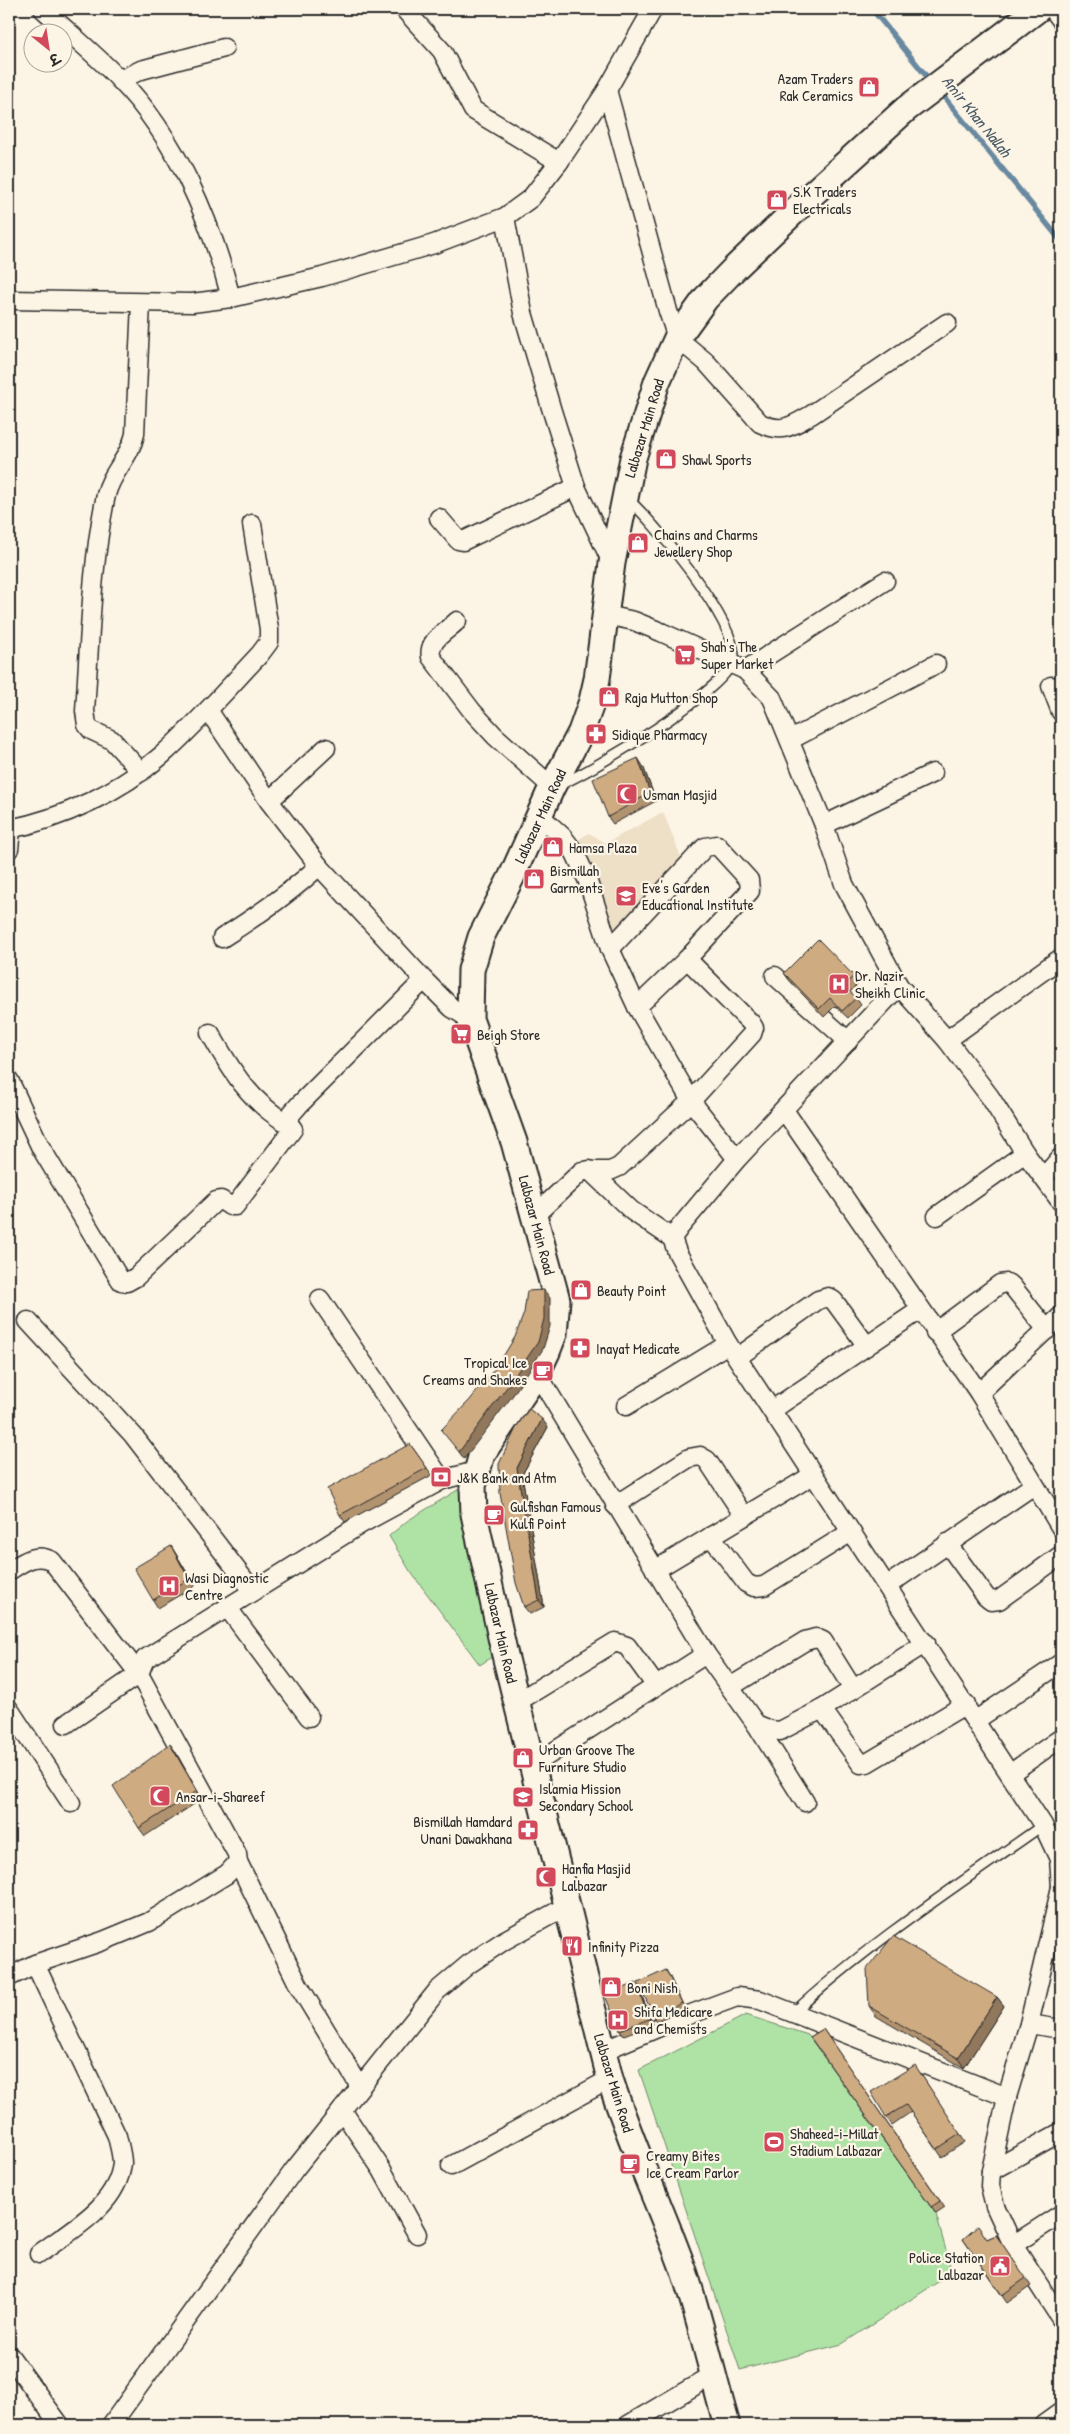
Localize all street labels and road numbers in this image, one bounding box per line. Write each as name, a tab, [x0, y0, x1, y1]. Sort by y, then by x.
street label: Lalbazar Main Road	[619, 376, 669, 480]
street label: Lalbazar Main Road	[509, 765, 571, 867]
street label: Lalbazar Main Road	[514, 1173, 560, 1277]
street label: Lalbazar Main Road	[479, 1581, 523, 1685]
street label: Lalbazar Main Road	[589, 2031, 639, 2135]

